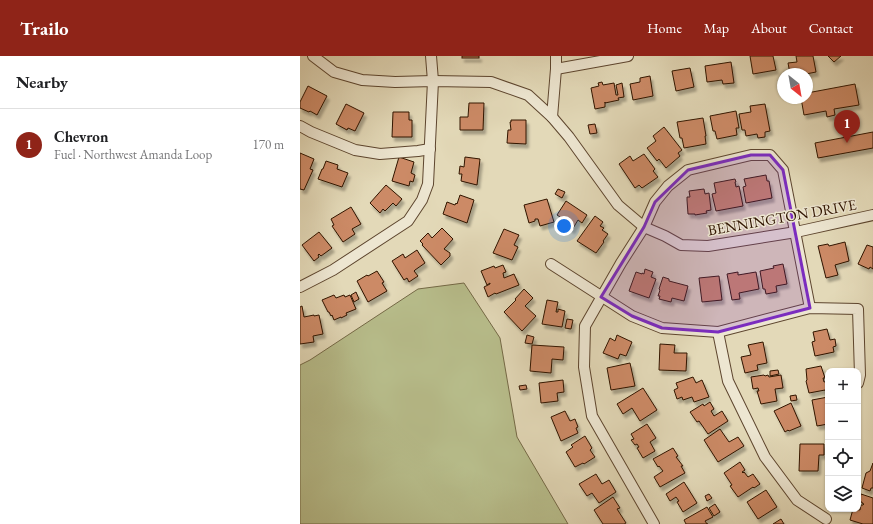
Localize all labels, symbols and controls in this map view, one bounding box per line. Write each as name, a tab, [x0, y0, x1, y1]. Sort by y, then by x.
text: Trailo	[20, 16, 69, 41]
text: Home	[647, 19, 682, 37]
text: Map	[704, 19, 729, 37]
text: About	[751, 19, 787, 37]
text: Contact	[809, 19, 853, 37]
north arrow	[777, 68, 813, 104]
text: Nearby	[16, 71, 68, 93]
pin: 1	[834, 110, 860, 143]
text: Chevron	[54, 127, 108, 146]
text: 1	[26, 136, 32, 153]
text: 170 m	[253, 136, 284, 153]
text: Fuel · Northwest Amanda Loop	[54, 146, 212, 163]
street label: BENNINGTON DRIVE	[706, 194, 858, 239]
your location	[554, 216, 574, 236]
map controls	[825, 368, 861, 512]
button: +	[825, 368, 861, 404]
button: −	[825, 404, 861, 440]
button: locate	[825, 440, 861, 476]
button: layers	[825, 476, 861, 512]

